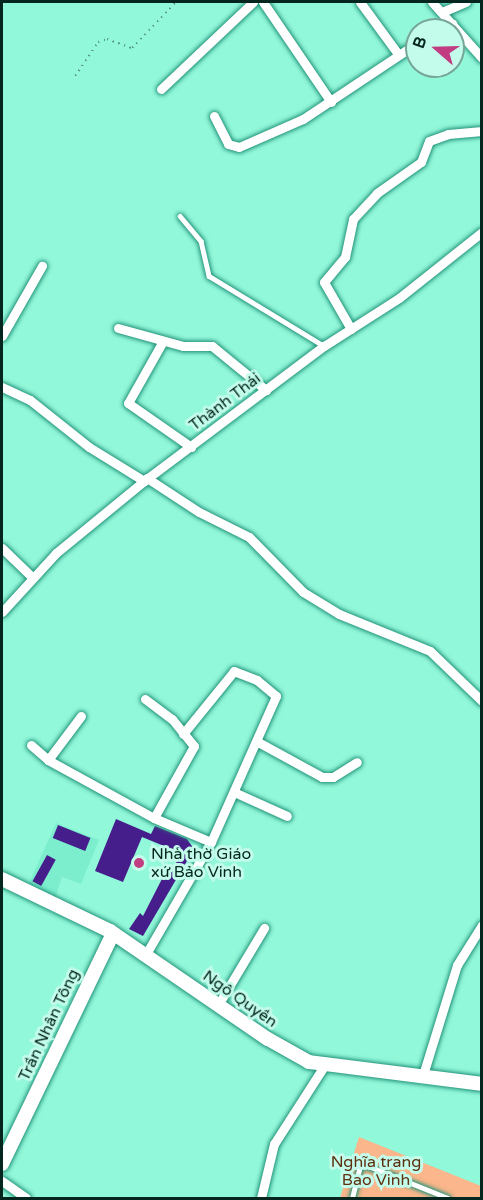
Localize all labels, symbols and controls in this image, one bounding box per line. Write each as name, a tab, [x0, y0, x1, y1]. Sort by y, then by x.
north arrow	[405, 18, 465, 78]
text: B	[409, 34, 431, 51]
street label: Thành Thái	[186, 369, 264, 435]
place label: Nhà thờ Giáo xứ Bảo Vinh	[151, 844, 251, 882]
marker: Nhà thờ Giáo xứ Bảo Vinh	[132, 856, 146, 870]
street label: Trần Nhân Tông	[15, 966, 83, 1084]
street label: Ngô Quyền	[199, 966, 281, 1032]
park label: Nghĩa trang Bao Vinh	[331, 1152, 421, 1190]

